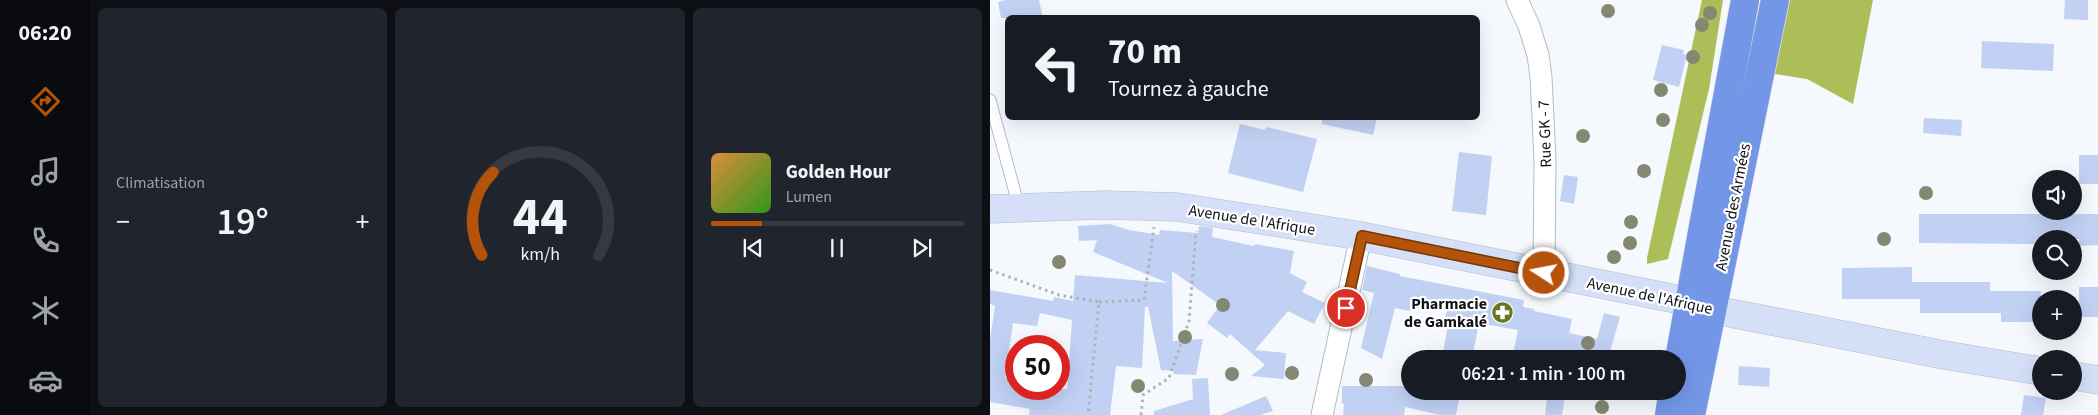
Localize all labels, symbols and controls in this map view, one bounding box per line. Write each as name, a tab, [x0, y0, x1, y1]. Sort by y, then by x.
text: 06:20	[18, 17, 72, 49]
text: 70 m	[1108, 27, 1182, 77]
icon: left	[1025, 35, 1090, 100]
text: Tournez à gauche	[1108, 73, 1269, 105]
icon: directions	[28, 84, 63, 119]
street label: Rue GK - 7	[1533, 100, 1557, 168]
street label: Avenue des Armées	[1710, 141, 1756, 273]
icon: music	[28, 154, 63, 189]
text: Golden Hour	[786, 159, 891, 186]
map controls	[2032, 170, 2082, 400]
button: sound	[2032, 170, 2082, 220]
text: Climatisation	[116, 172, 205, 194]
text: 44	[513, 181, 567, 255]
text: Lumen	[786, 186, 832, 208]
text: 19°	[217, 195, 269, 249]
street label: Avenue de l'Afrique	[1187, 199, 1317, 241]
text: −	[116, 202, 130, 242]
text: +	[355, 202, 369, 242]
icon: phone	[28, 223, 63, 258]
button: search	[2032, 230, 2082, 280]
icon: previous	[739, 234, 767, 262]
icon: pause	[823, 234, 851, 262]
icon: next	[908, 234, 936, 262]
text: km/h	[520, 242, 560, 267]
position arrow	[1517, 246, 1569, 298]
street label: Avenue de l'Afrique	[1585, 272, 1715, 320]
pin	[1325, 287, 1367, 329]
button: +	[2032, 290, 2082, 340]
icon: climate	[28, 293, 63, 328]
place label: Pharmacie de Gamkalé	[1404, 293, 1487, 333]
icon: arrive	[1332, 294, 1360, 322]
pharmacy icon: Pharmacie de Gamkalé	[1491, 300, 1515, 324]
speed limit sign: 50	[1005, 335, 1070, 400]
button: −	[2032, 350, 2082, 400]
text: 06:21 · 1 min · 100 m	[1461, 361, 1626, 388]
icon: car	[28, 363, 63, 398]

